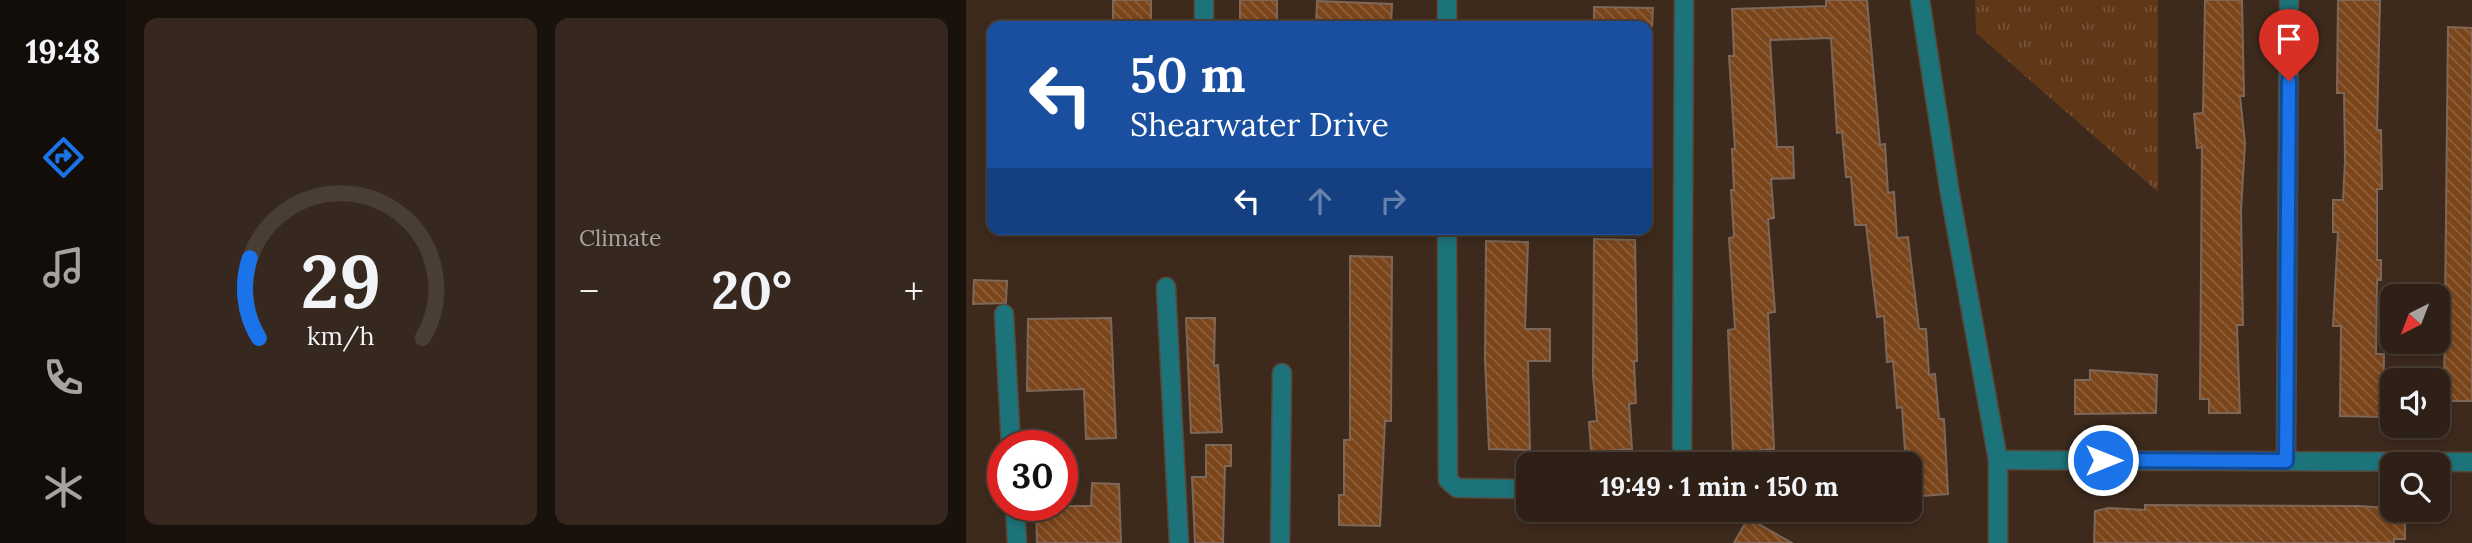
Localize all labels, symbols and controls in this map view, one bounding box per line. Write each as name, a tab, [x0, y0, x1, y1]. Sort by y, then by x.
pin	[2259, 9, 2319, 81]
icon: arrive	[2270, 20, 2308, 58]
text: 19:48	[25, 31, 101, 72]
text: 50 m	[1130, 43, 1246, 105]
icon: left	[1015, 49, 1106, 140]
text: Shearwater Drive	[1130, 104, 1389, 145]
icon: directions	[39, 133, 88, 182]
icon: left	[1228, 182, 1266, 220]
icon: ahead	[1301, 182, 1339, 220]
icon: right	[1374, 182, 1412, 220]
text: Climate	[579, 223, 661, 252]
text: 29	[300, 235, 381, 328]
icon: music	[39, 243, 88, 292]
text: 20°	[711, 257, 792, 323]
text: −	[579, 267, 599, 315]
text: +	[904, 267, 924, 315]
north arrow	[2380, 284, 2450, 354]
map controls	[2380, 284, 2450, 522]
text: km/h	[307, 319, 374, 351]
icon: phone	[39, 353, 88, 402]
button: sound	[2380, 368, 2450, 438]
position arrow	[2066, 423, 2140, 497]
speed limit sign: 30	[987, 430, 1078, 521]
button: search	[2380, 452, 2450, 522]
icon: climate	[39, 463, 88, 512]
text: 19:49 · 1 min · 150 m	[1600, 470, 1838, 503]

